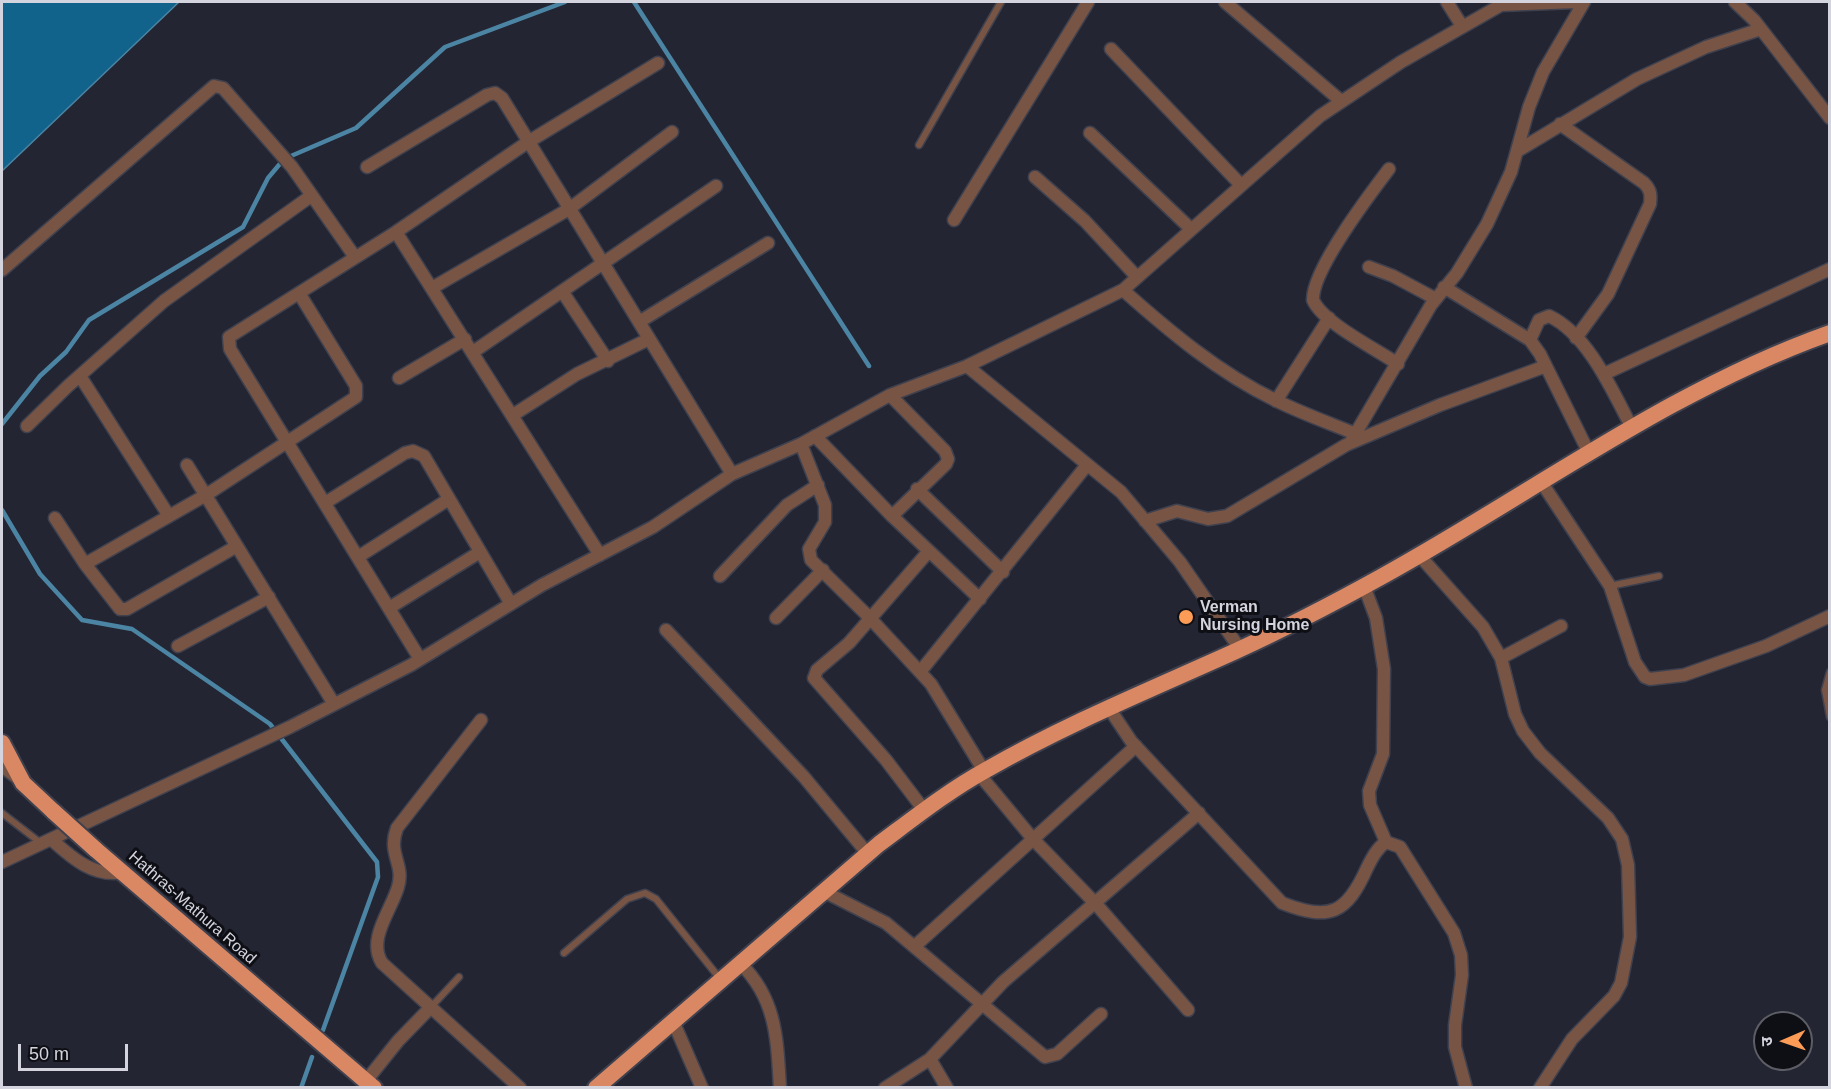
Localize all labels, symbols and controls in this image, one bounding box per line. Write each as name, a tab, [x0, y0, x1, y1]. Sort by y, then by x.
place label: Verman Nursing Home	[1200, 598, 1309, 636]
marker: Verman Nursing Home	[1177, 608, 1195, 626]
street label: Hathras-Mathura Road	[124, 847, 260, 969]
north arrow	[1753, 1011, 1813, 1071]
scale bar	[21, 1032, 130, 1070]
text: उ	[1758, 1037, 1775, 1047]
text: 50 m	[29, 1044, 69, 1064]

